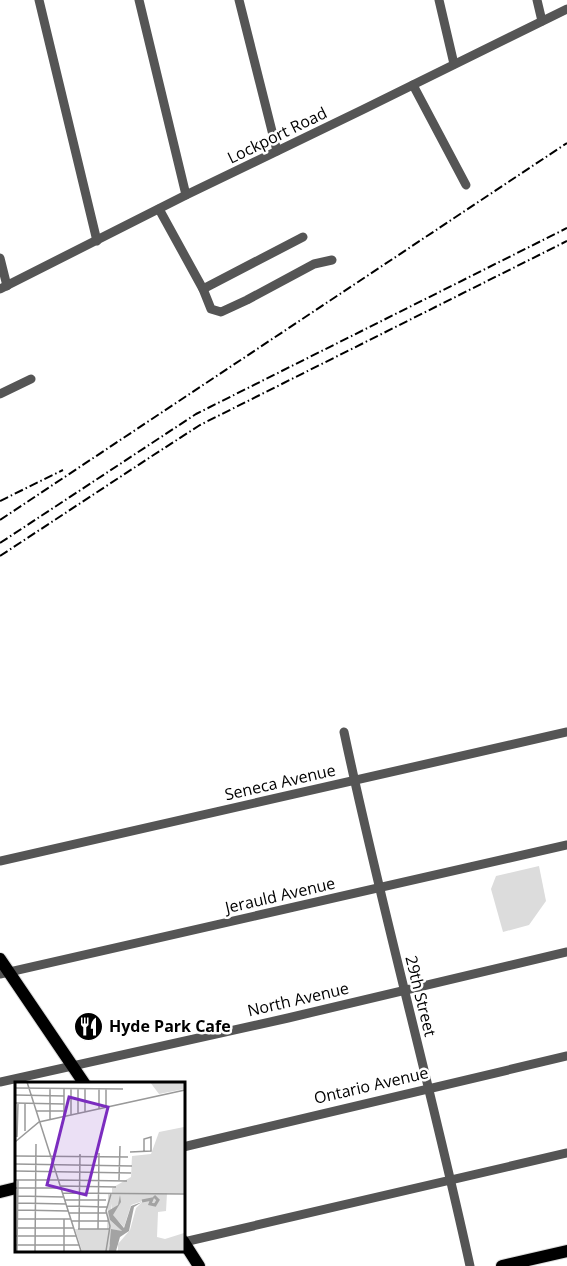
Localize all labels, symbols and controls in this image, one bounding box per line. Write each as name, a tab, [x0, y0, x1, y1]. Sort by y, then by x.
street label: Lockport Road	[224, 101, 330, 169]
street label: Seneca Avenue	[222, 759, 338, 805]
street label: Jerauld Avenue	[221, 872, 337, 919]
street label: 29th Street	[400, 953, 442, 1039]
street label: North Avenue	[245, 977, 351, 1021]
restaurant icon: Hyde Park Cafe	[72, 1010, 104, 1042]
place label: Hyde Park Cafe	[109, 1015, 231, 1037]
street label: Ontario Avenue	[312, 1061, 430, 1109]
inset map	[15, 1082, 184, 1251]

